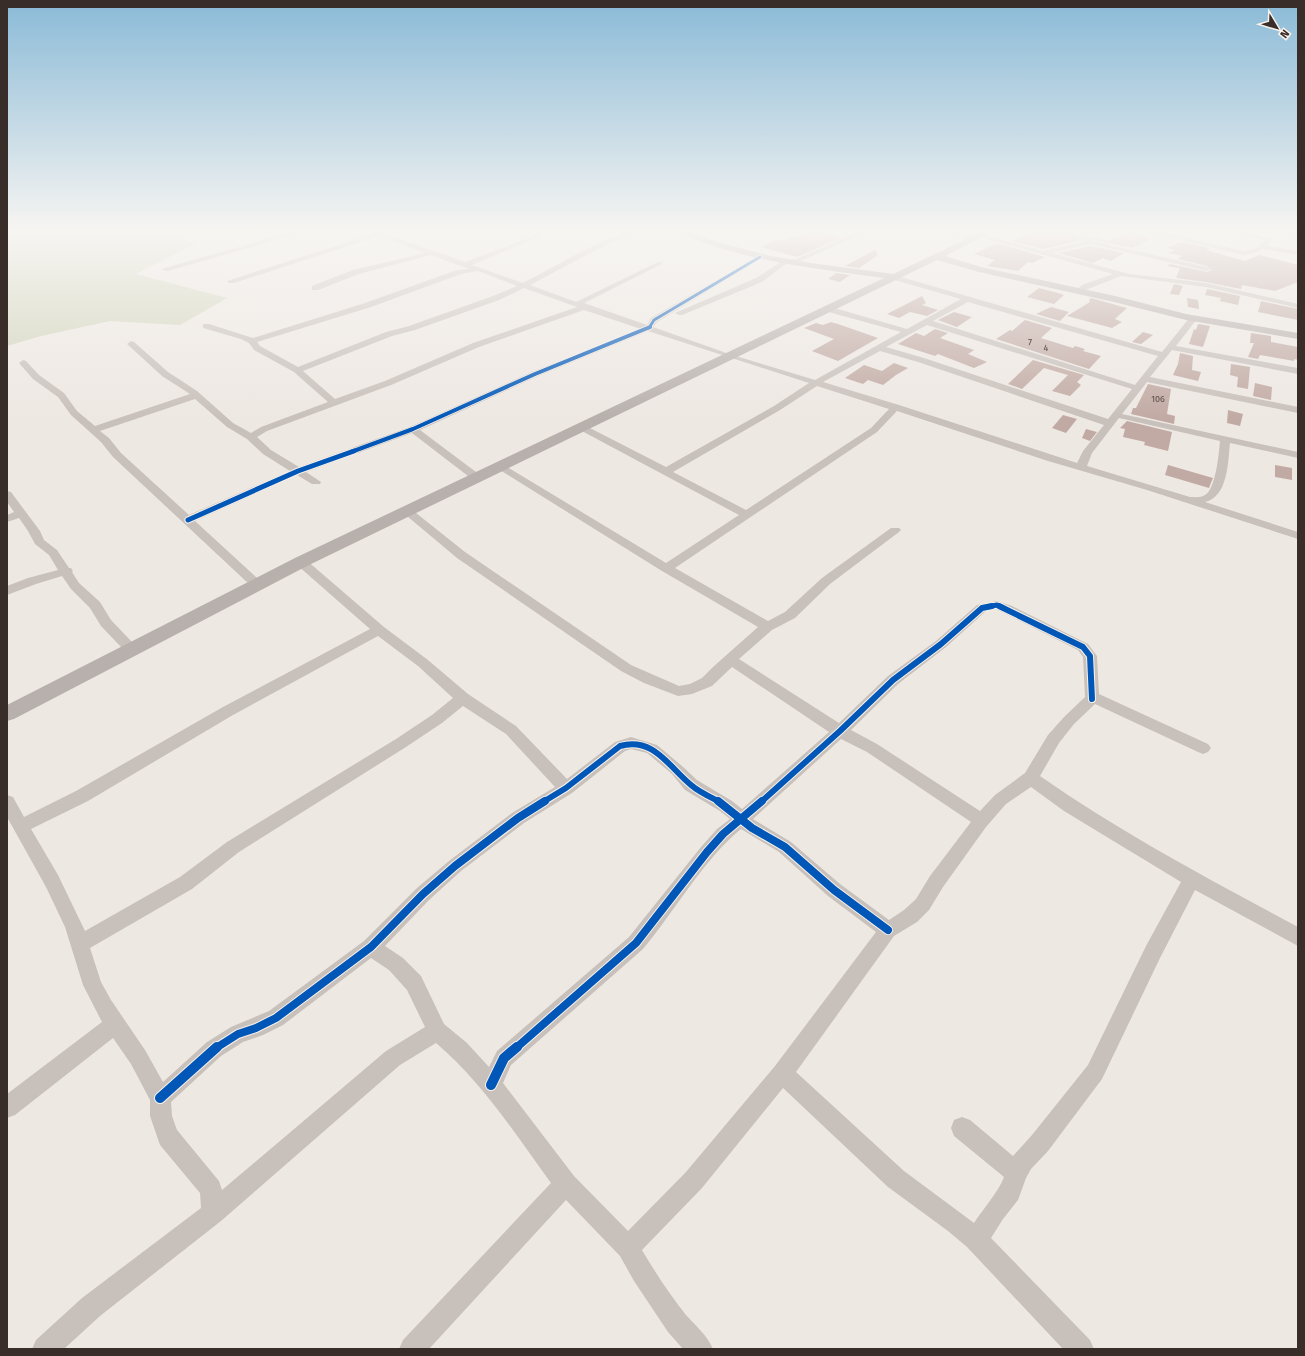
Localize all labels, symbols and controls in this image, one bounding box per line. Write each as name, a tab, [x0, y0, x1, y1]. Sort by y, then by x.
north arrow	[1257, 8, 1297, 48]
text: N	[1277, 27, 1292, 41]
house number: 7	[1028, 337, 1032, 347]
house number: 4	[1044, 343, 1049, 353]
house number: 106	[1151, 394, 1165, 404]

